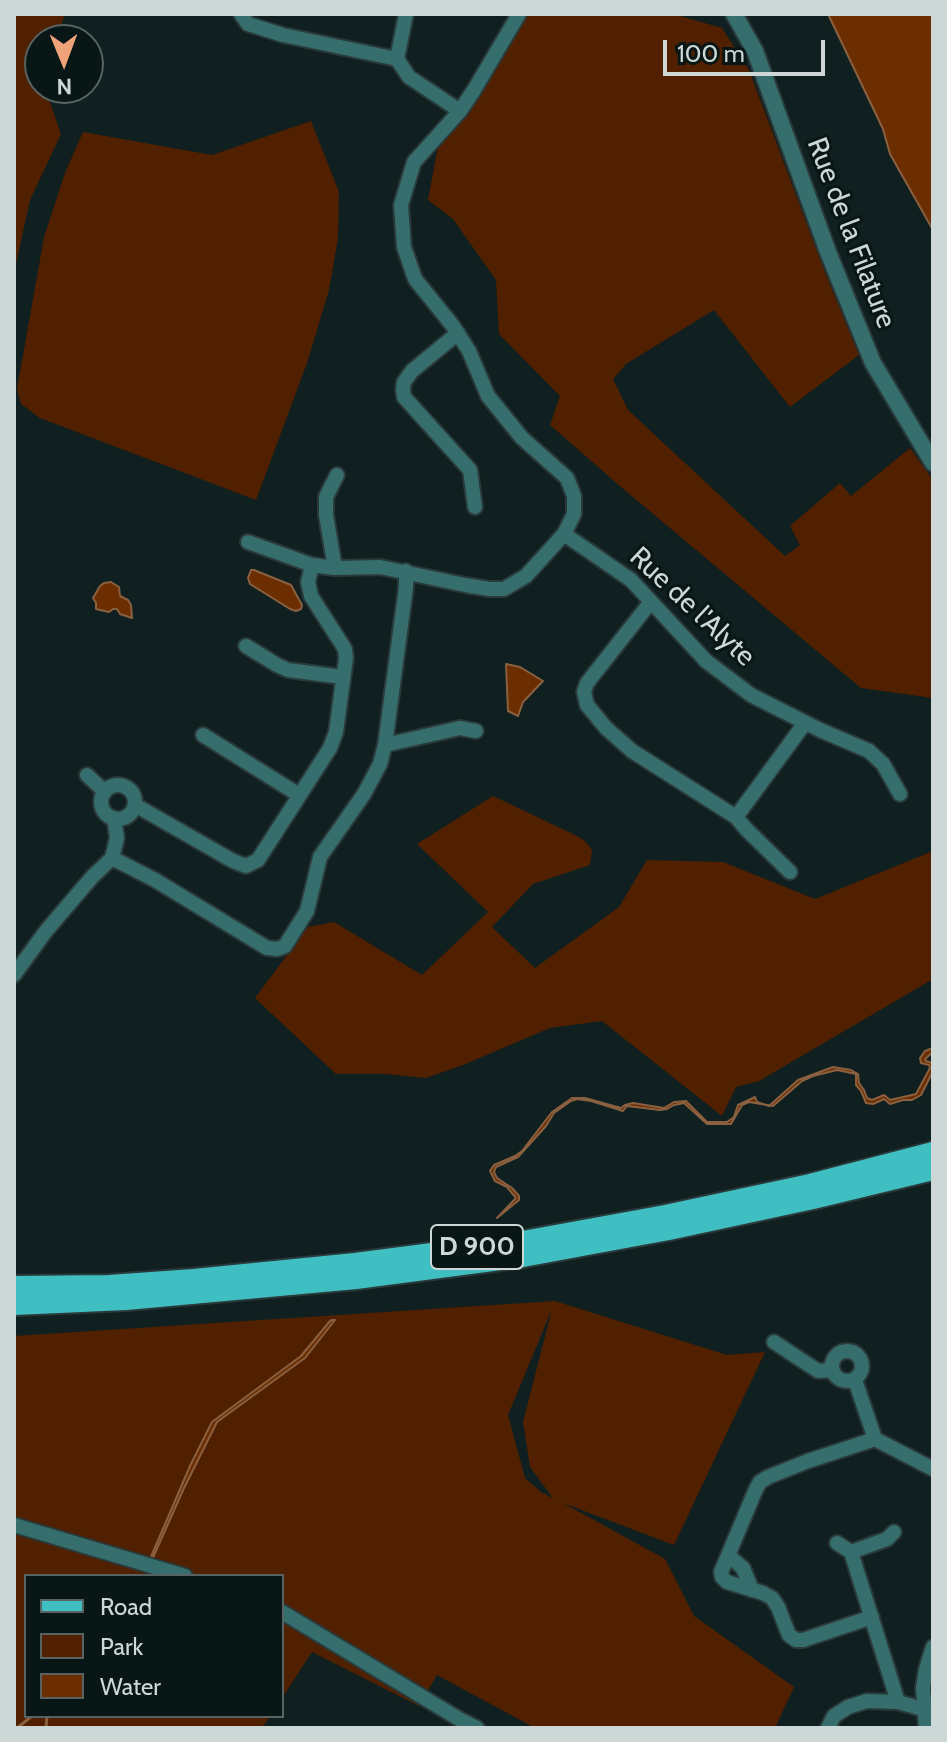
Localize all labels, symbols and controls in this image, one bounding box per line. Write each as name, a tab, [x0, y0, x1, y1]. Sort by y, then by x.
north arrow	[24, 24, 104, 104]
scale bar	[667, 24, 829, 74]
text: 100 m	[677, 39, 745, 68]
text: N	[56, 73, 72, 100]
street label: Rue de la Filature	[799, 133, 903, 333]
street label: Rue de l'Alyte	[622, 540, 762, 674]
road number: D 900	[431, 1225, 523, 1269]
legend	[24, 1574, 284, 1718]
text: Road	[100, 1592, 152, 1621]
text: Park	[100, 1632, 143, 1661]
text: Water	[100, 1672, 161, 1701]

